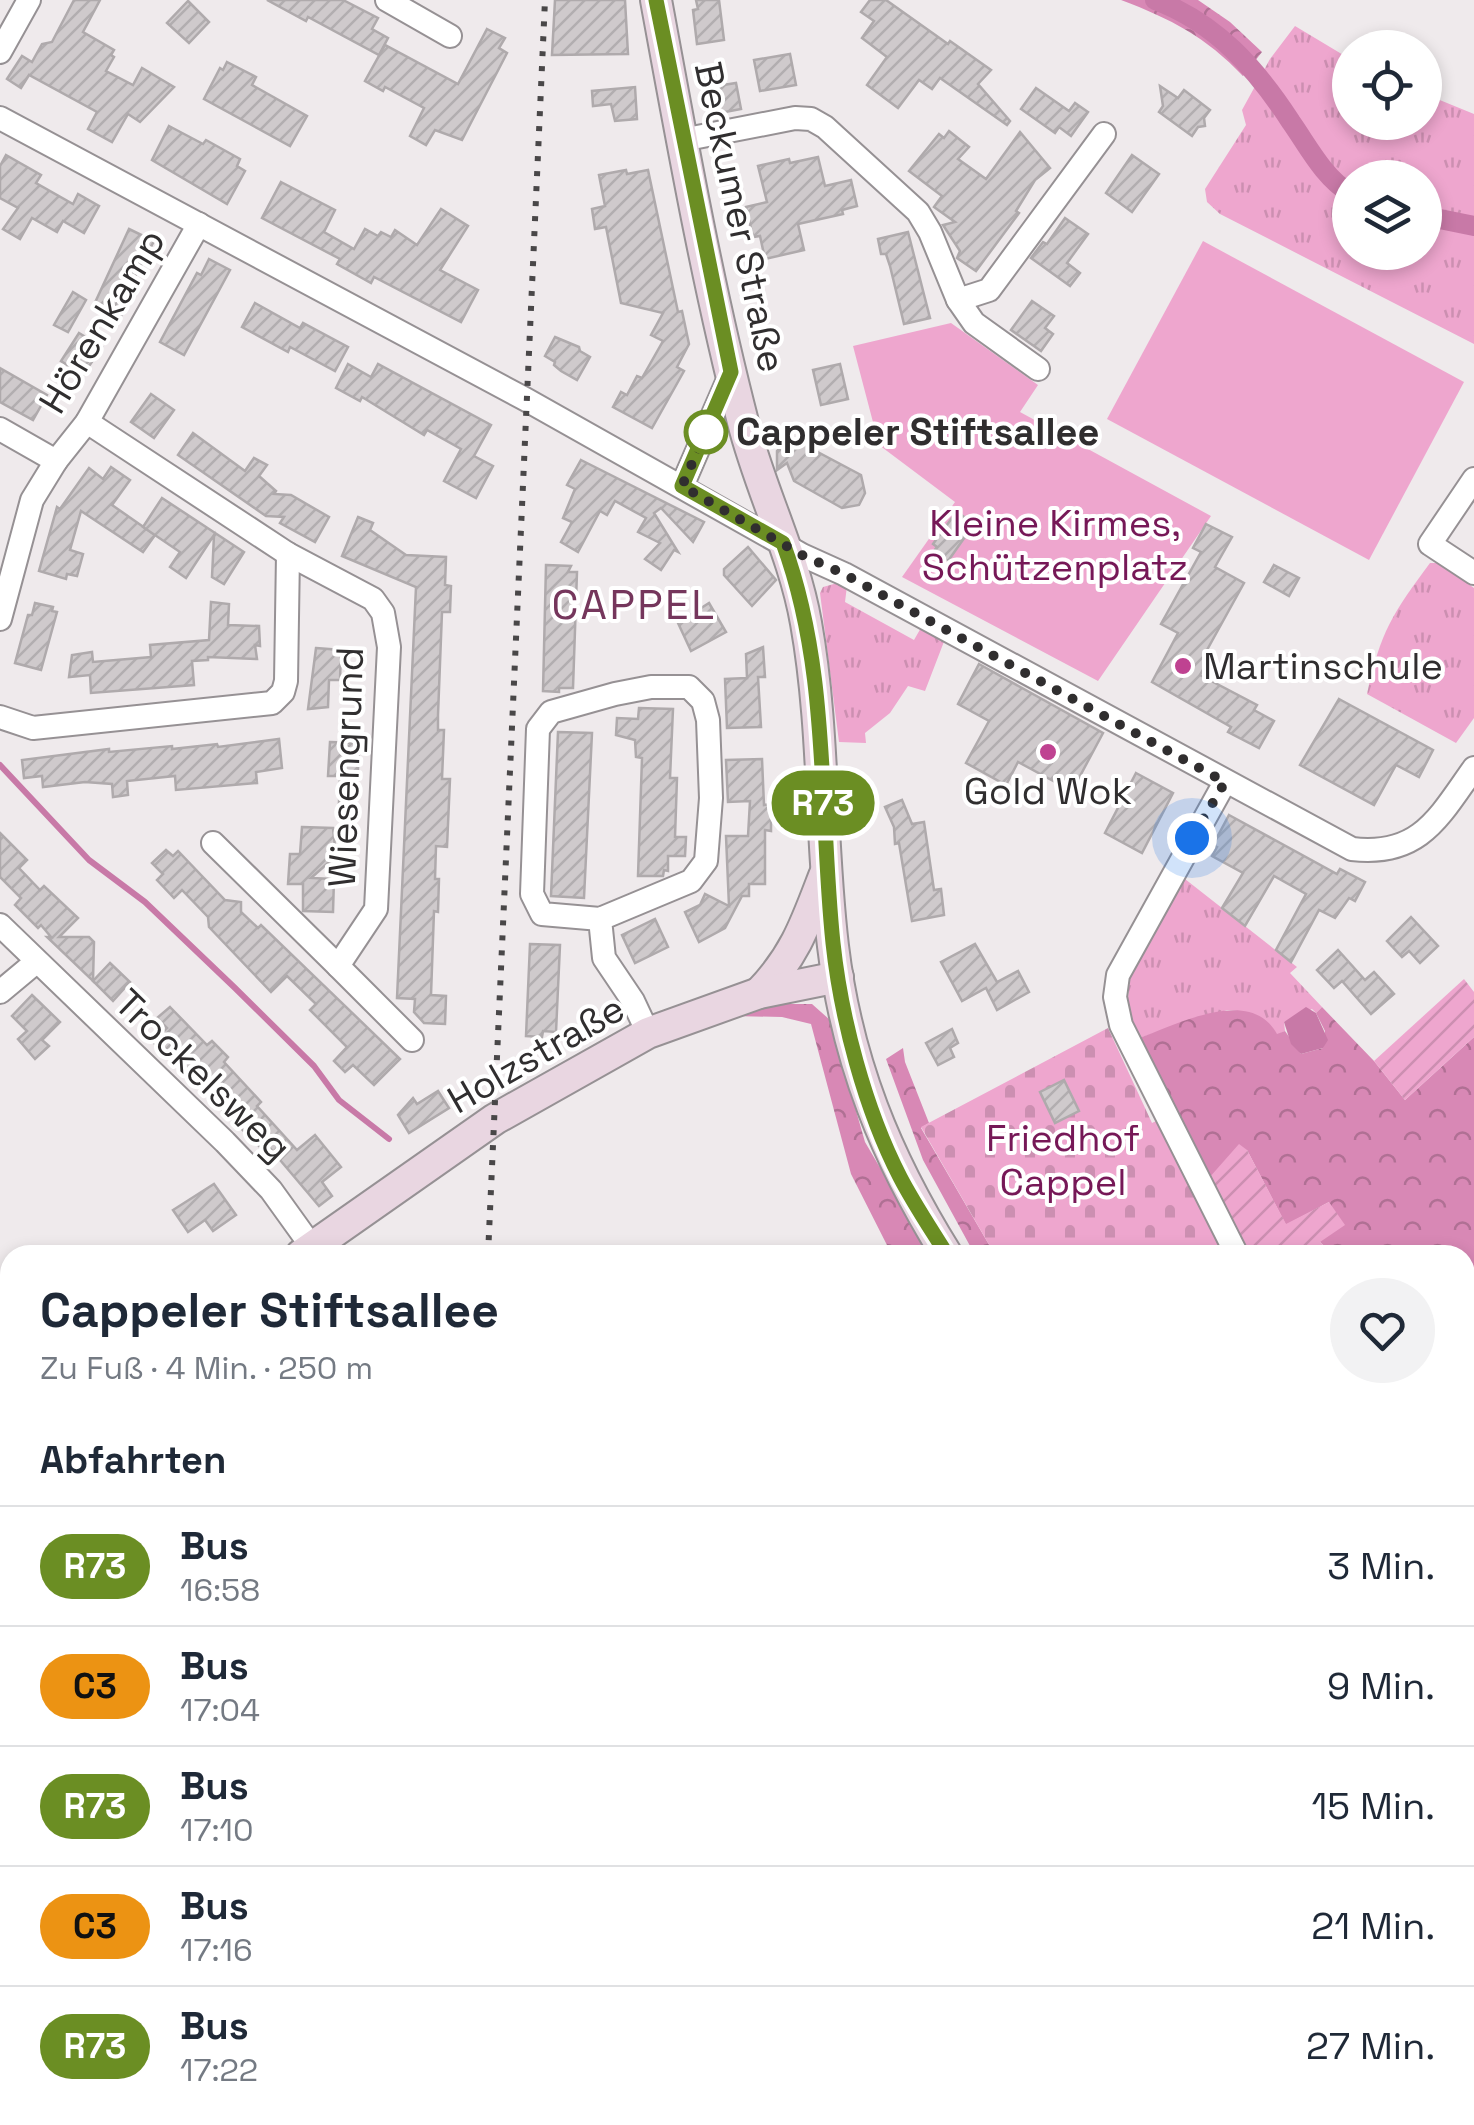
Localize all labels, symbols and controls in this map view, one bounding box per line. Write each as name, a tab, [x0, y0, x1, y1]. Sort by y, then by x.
map controls	[1332, 30, 1442, 270]
button: locate	[1332, 30, 1442, 140]
street label: Beckumer Straße	[684, 57, 796, 377]
button: layers	[1332, 160, 1442, 270]
street label: Hörenkamp	[28, 220, 176, 422]
place label: Cappeler Stiftsallee	[736, 408, 1099, 456]
marker: Cappeler Stiftsallee	[685, 411, 727, 453]
park label: Kleine Kirmes, Schützenplatz	[922, 499, 1188, 591]
district label: CAPPEL	[551, 578, 717, 631]
place label: Martinschule	[1203, 642, 1443, 690]
street label: Wiesengrund	[318, 646, 374, 888]
marker: Martinschule	[1172, 655, 1194, 677]
marker: Gold Wok	[1037, 741, 1059, 763]
place label: Gold Wok	[964, 767, 1132, 815]
line badge: R73	[766, 770, 880, 836]
text: R73	[792, 781, 854, 825]
your location	[1167, 813, 1217, 863]
street label: Trockelsweg	[105, 979, 301, 1171]
street label: Holzstraße	[439, 984, 633, 1124]
park label: Friedhof Cappel	[986, 1114, 1140, 1206]
button: heart	[1330, 1278, 1435, 1383]
text: Cappeler Stiftsallee	[40, 1280, 499, 1341]
text: Zu Fuß · 4 Min. · 250 m	[40, 1348, 373, 1388]
text: Abfahrten	[40, 1436, 226, 1484]
text: Bus	[180, 1522, 249, 1570]
text: 3 Min.	[1327, 1542, 1435, 1590]
text: R73	[64, 1544, 126, 1588]
text: 16:58	[180, 1570, 260, 1610]
text: Bus	[180, 1642, 249, 1690]
text: 9 Min.	[1327, 1662, 1435, 1710]
text: C3	[73, 1664, 117, 1708]
text: 17:04	[180, 1690, 260, 1730]
text: Bus	[180, 1762, 249, 1810]
text: 15 Min.	[1311, 1782, 1435, 1830]
text: R73	[64, 1784, 126, 1828]
text: 17:10	[180, 1810, 253, 1850]
text: Bus	[180, 1882, 249, 1930]
text: 21 Min.	[1311, 1902, 1435, 1950]
text: C3	[73, 1904, 117, 1948]
text: 17:16	[180, 1930, 252, 1970]
text: Bus	[180, 2002, 249, 2050]
text: 27 Min.	[1306, 2022, 1435, 2070]
text: R73	[64, 2024, 126, 2068]
text: 17:22	[180, 2050, 258, 2090]

